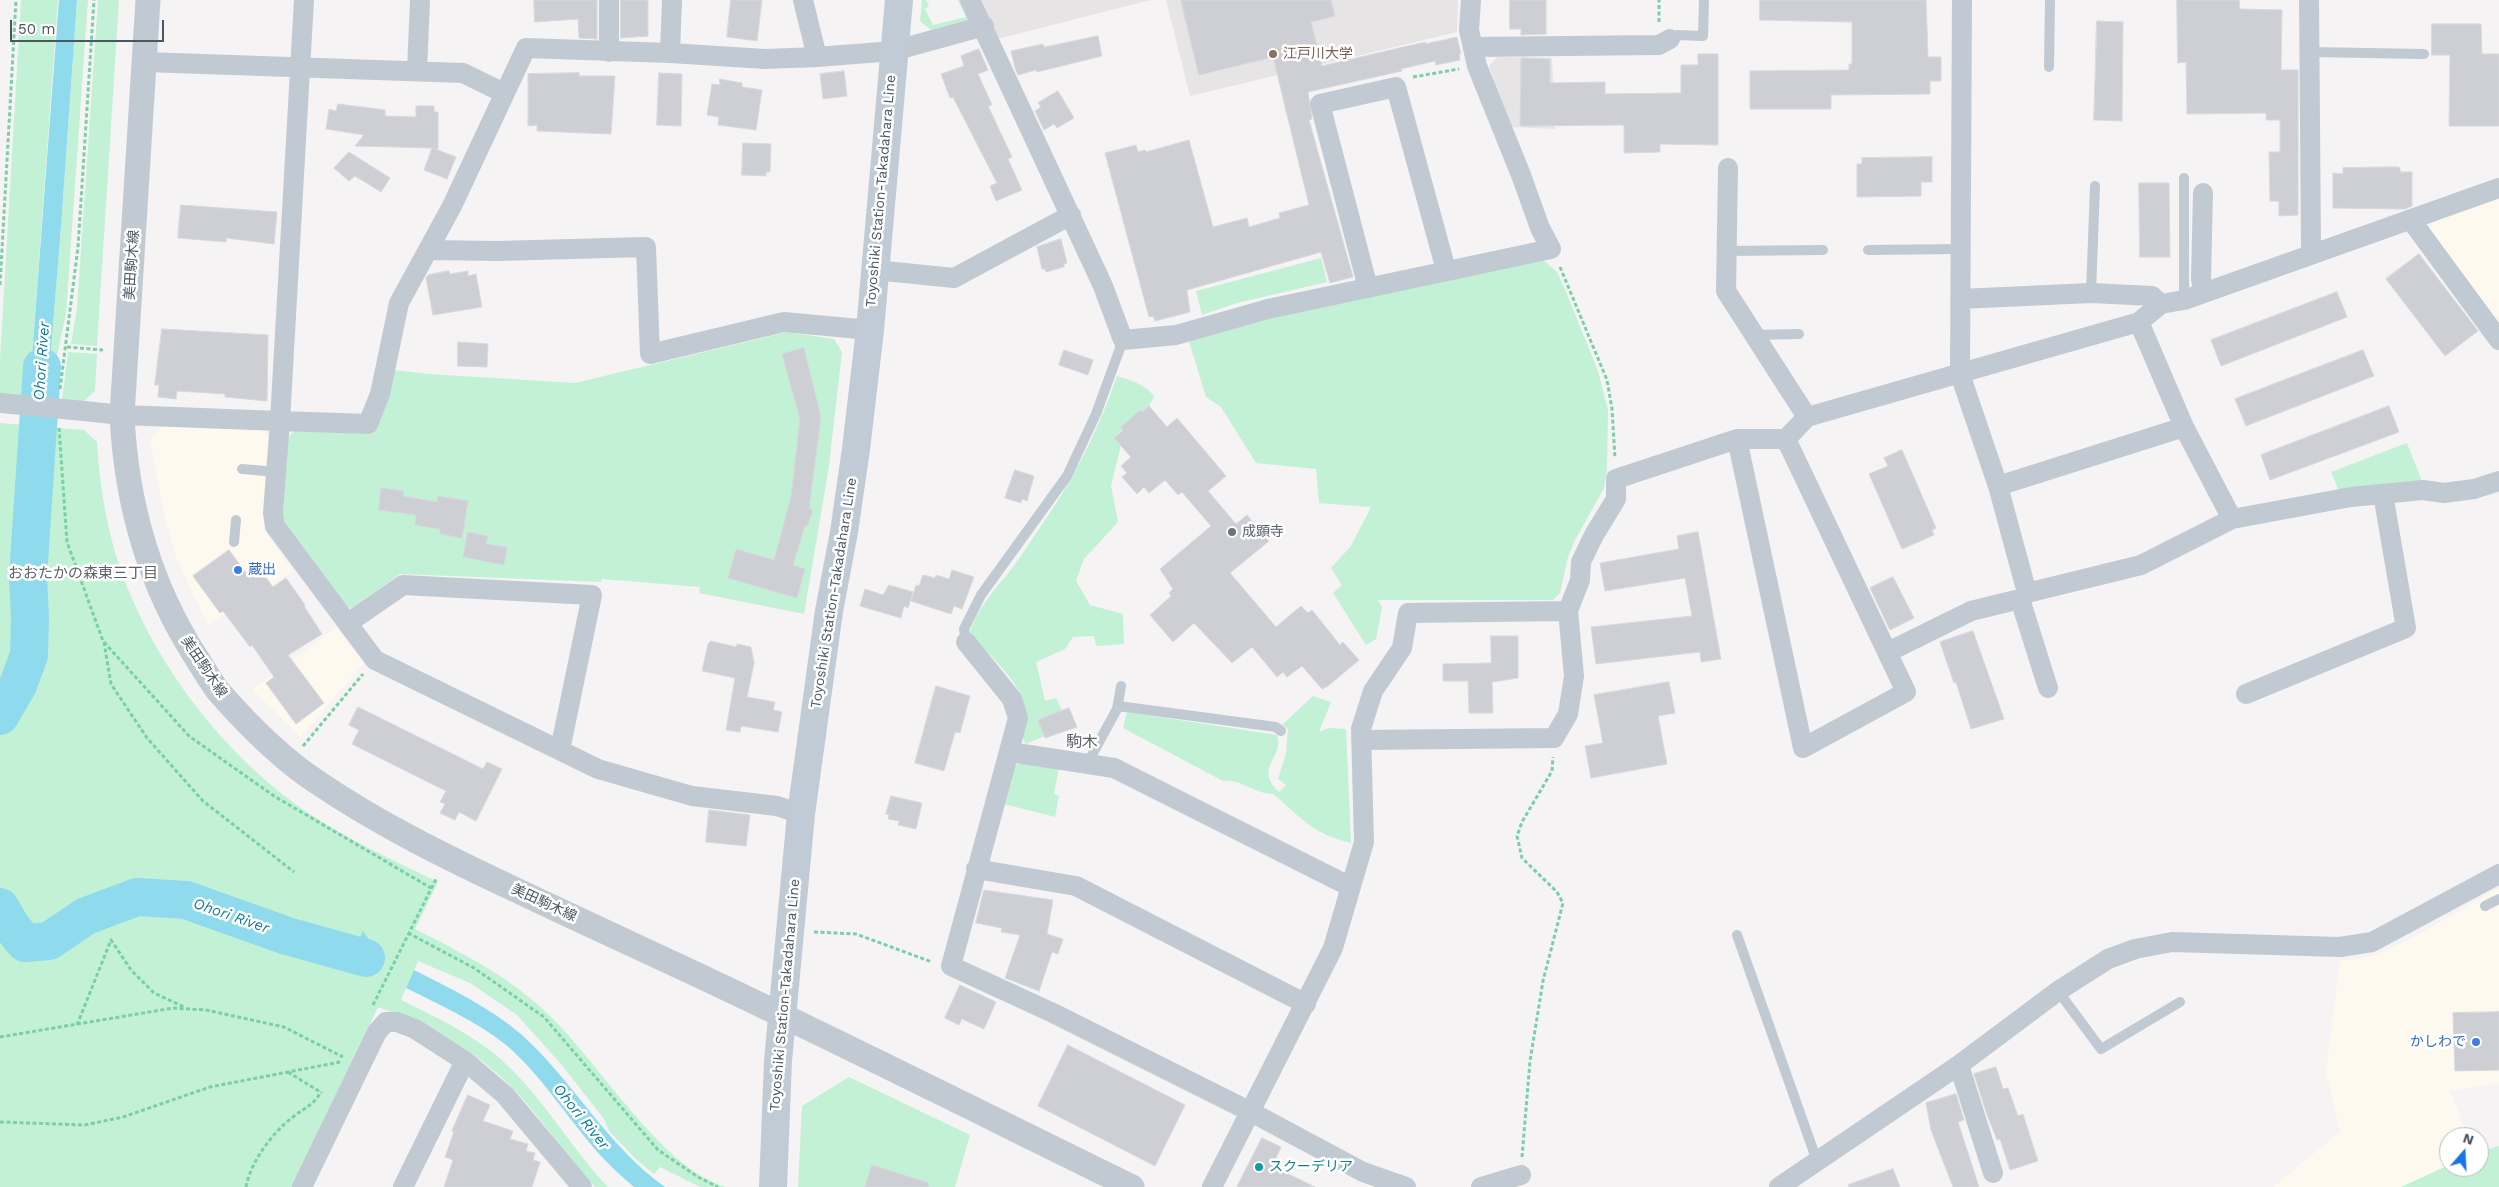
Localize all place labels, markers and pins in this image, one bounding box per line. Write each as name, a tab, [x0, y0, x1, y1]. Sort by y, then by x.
place label: 江戸川大学	[1283, 46, 1353, 62]
marker: 江戸川大学	[1267, 48, 1279, 60]
place label: 成顕寺	[1242, 524, 1284, 540]
marker: 成顕寺	[1226, 526, 1238, 538]
place label: 蔵出	[248, 562, 276, 578]
marker: 蔵出	[232, 564, 244, 576]
place label: かしわで	[2410, 1034, 2466, 1050]
marker: かしわで	[2470, 1036, 2482, 1048]
place label: スクーデリア	[1269, 1159, 1353, 1175]
marker: スクーデリア	[1253, 1161, 1265, 1173]

